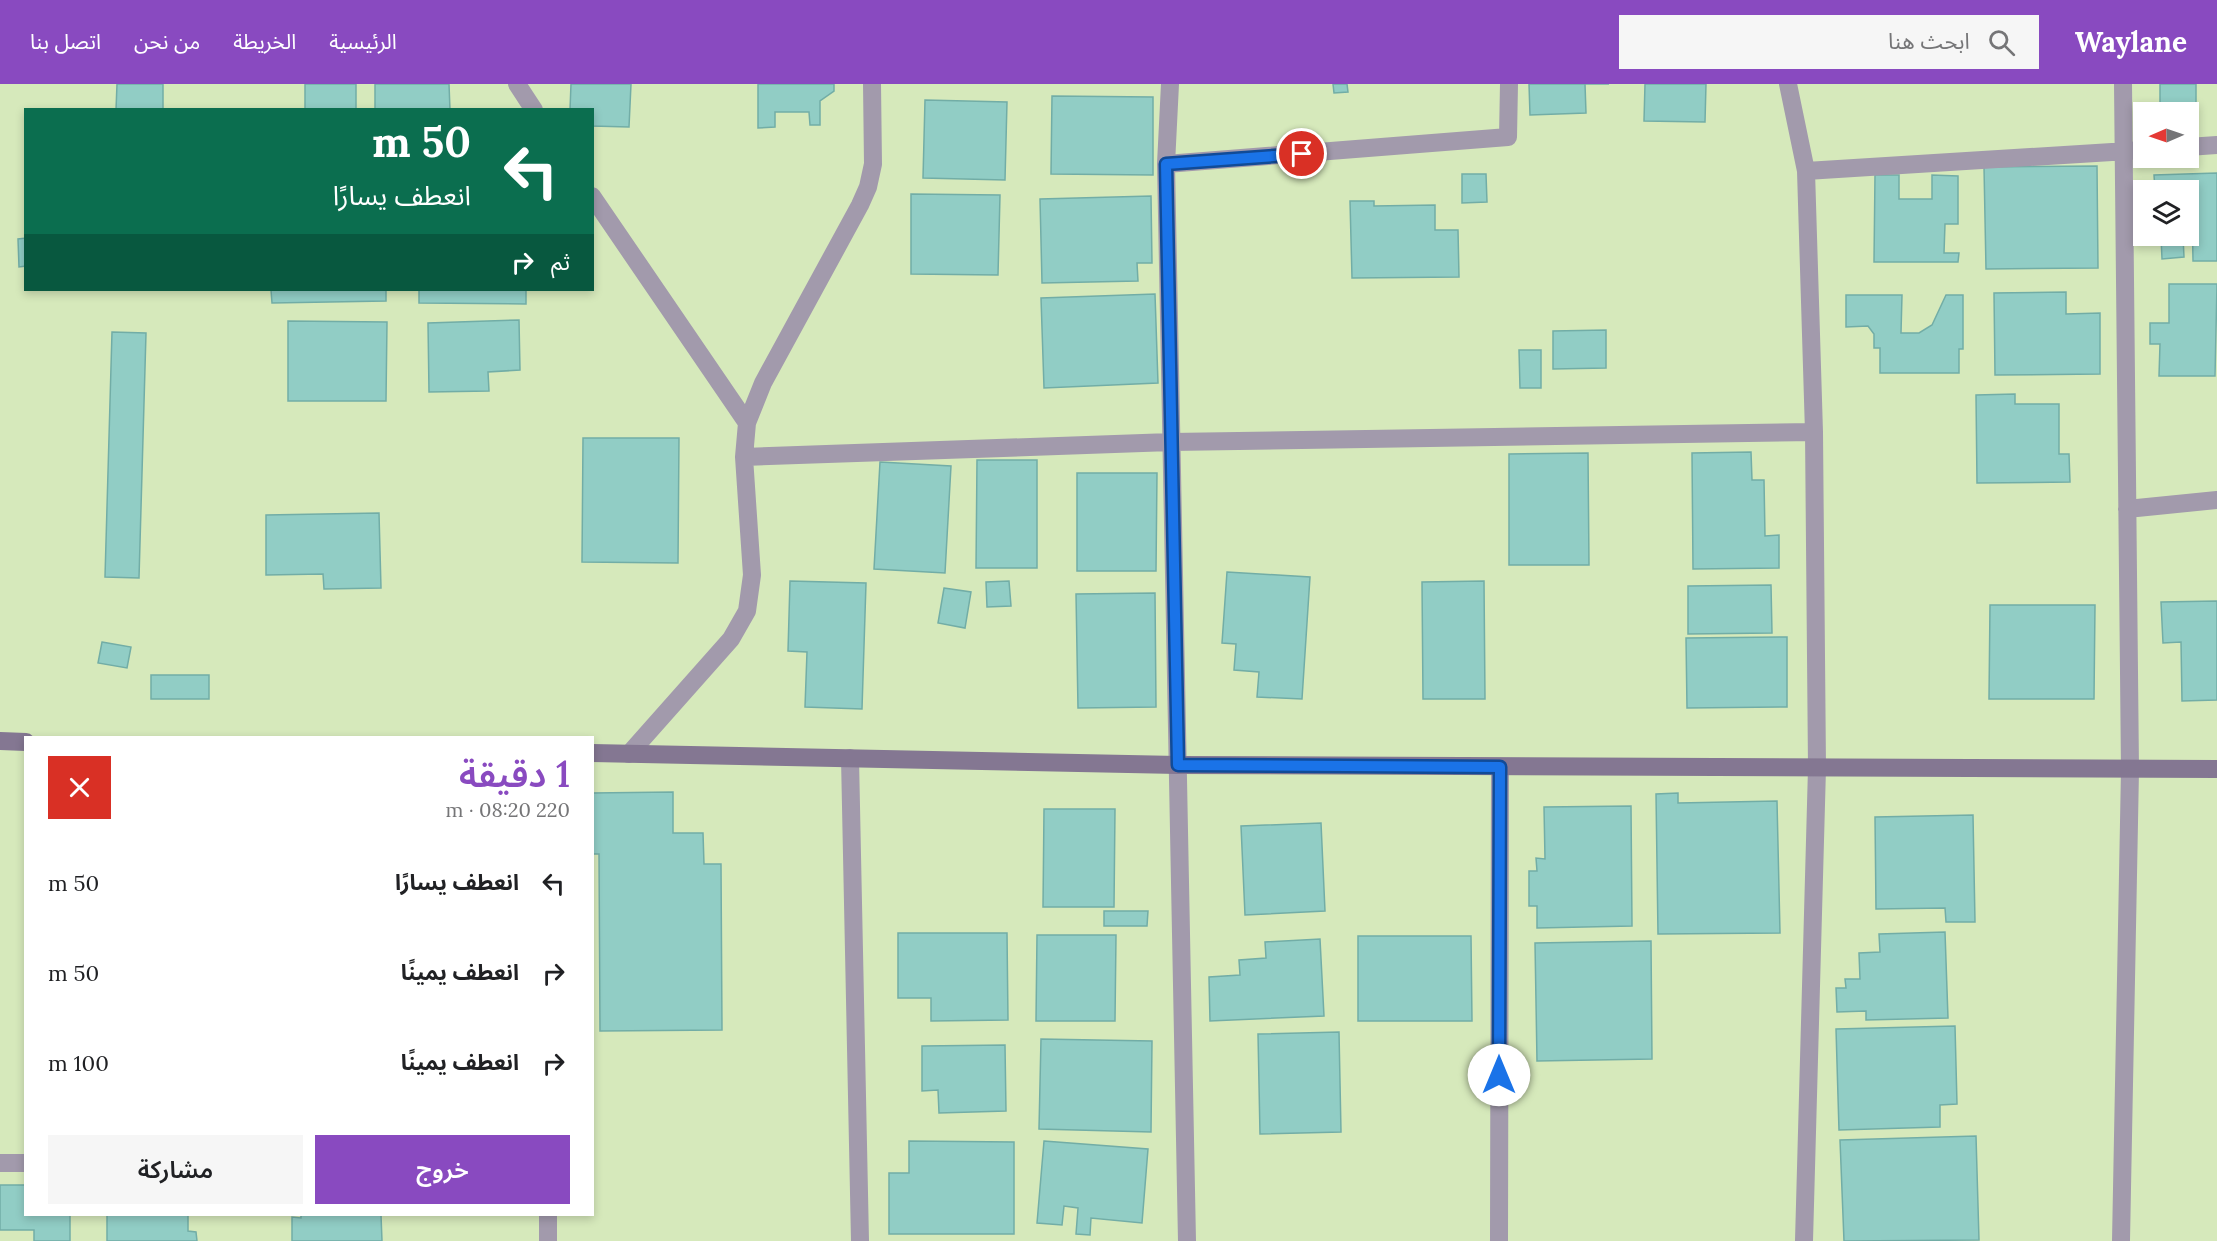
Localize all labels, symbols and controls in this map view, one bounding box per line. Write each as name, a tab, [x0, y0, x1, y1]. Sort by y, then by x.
search box	[1619, 15, 2039, 69]
text: Waylane	[2075, 24, 2187, 60]
icon: search	[1985, 26, 2018, 59]
text: ابحث هنا	[1888, 27, 1970, 55]
text: اتصل بنا	[30, 28, 101, 55]
text: من نحن	[134, 28, 200, 55]
text: الخريطة	[233, 28, 296, 55]
text: الرئيسية	[329, 28, 397, 55]
north arrow	[2133, 102, 2199, 168]
map controls	[2133, 102, 2199, 246]
text: 50 m	[372, 115, 471, 169]
pin	[1276, 128, 1327, 179]
icon: left	[492, 132, 570, 210]
icon: arrive	[1285, 137, 1318, 170]
text: انعطف يسارًا	[333, 178, 471, 212]
button: layers	[2133, 180, 2199, 246]
icon: right	[506, 246, 539, 279]
text: ثم	[551, 248, 570, 276]
text: 1 دقيقة	[459, 751, 570, 797]
button: close	[48, 756, 111, 819]
text: 220 m · 08:20	[446, 797, 570, 822]
icon: left	[537, 867, 570, 900]
text: انعطف يسارًا	[395, 868, 519, 896]
text: 50 m	[48, 869, 99, 897]
icon: right	[537, 957, 570, 990]
text: انعطف يمينًا	[401, 958, 519, 986]
text: 50 m	[48, 959, 99, 987]
position arrow	[1467, 1043, 1531, 1107]
icon: right	[537, 1047, 570, 1080]
text: انعطف يمينًا	[401, 1048, 519, 1076]
text: 100 m	[48, 1049, 109, 1077]
button: مشاركة	[48, 1135, 303, 1204]
button: خروج	[315, 1135, 570, 1204]

